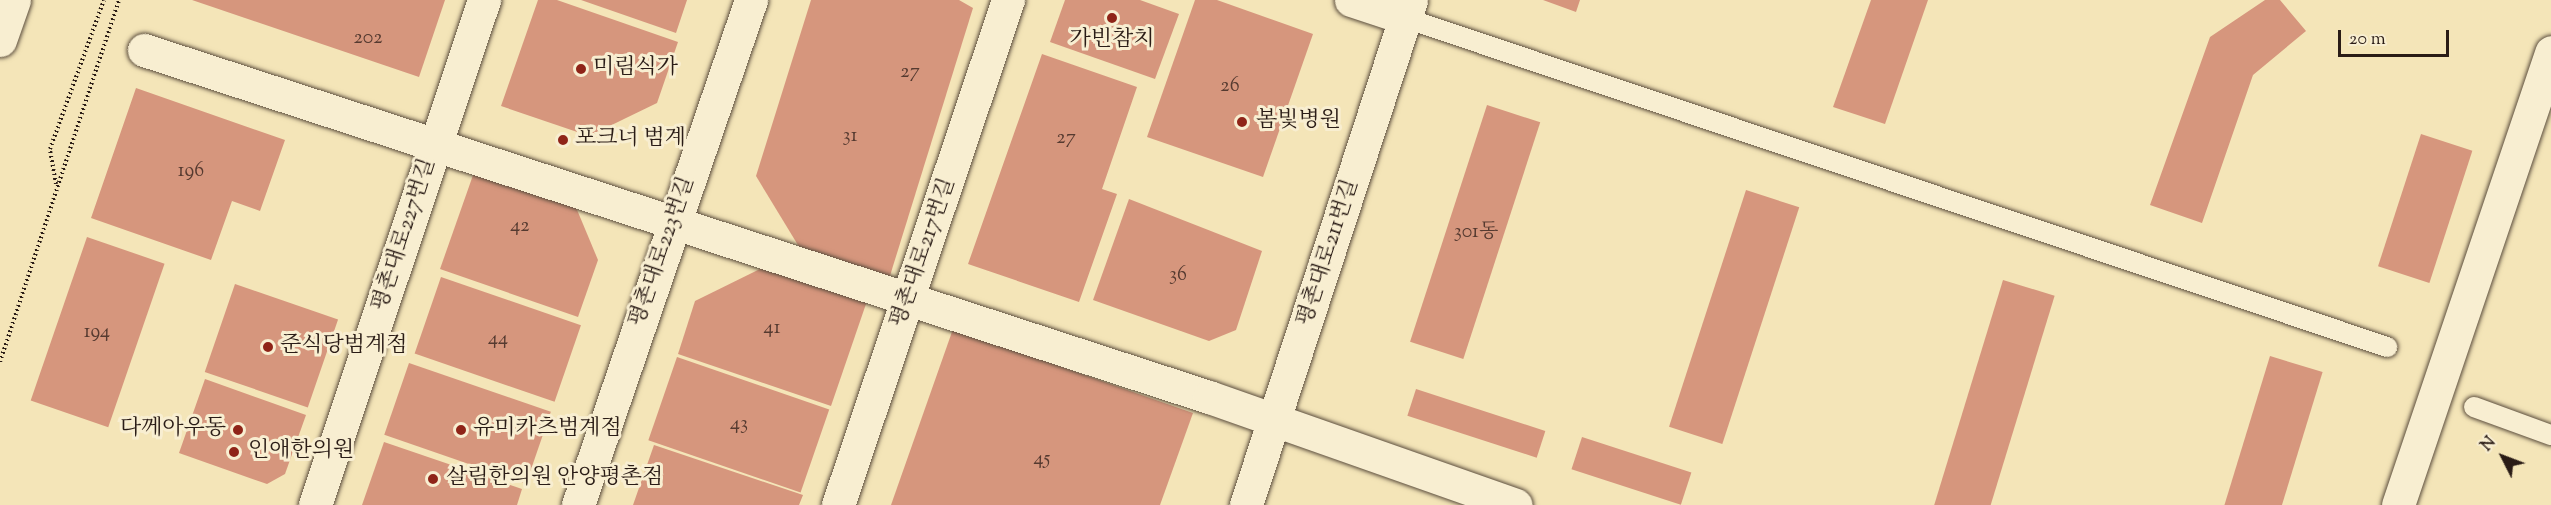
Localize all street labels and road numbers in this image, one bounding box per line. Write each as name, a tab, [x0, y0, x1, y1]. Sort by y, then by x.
street label: 평촌대로227번길	[368, 155, 442, 315]
street label: 평촌대로223번길	[625, 173, 701, 331]
street label: 평촌대로217번길	[886, 175, 962, 331]
street label: 평촌대로211번길	[1293, 176, 1365, 330]

